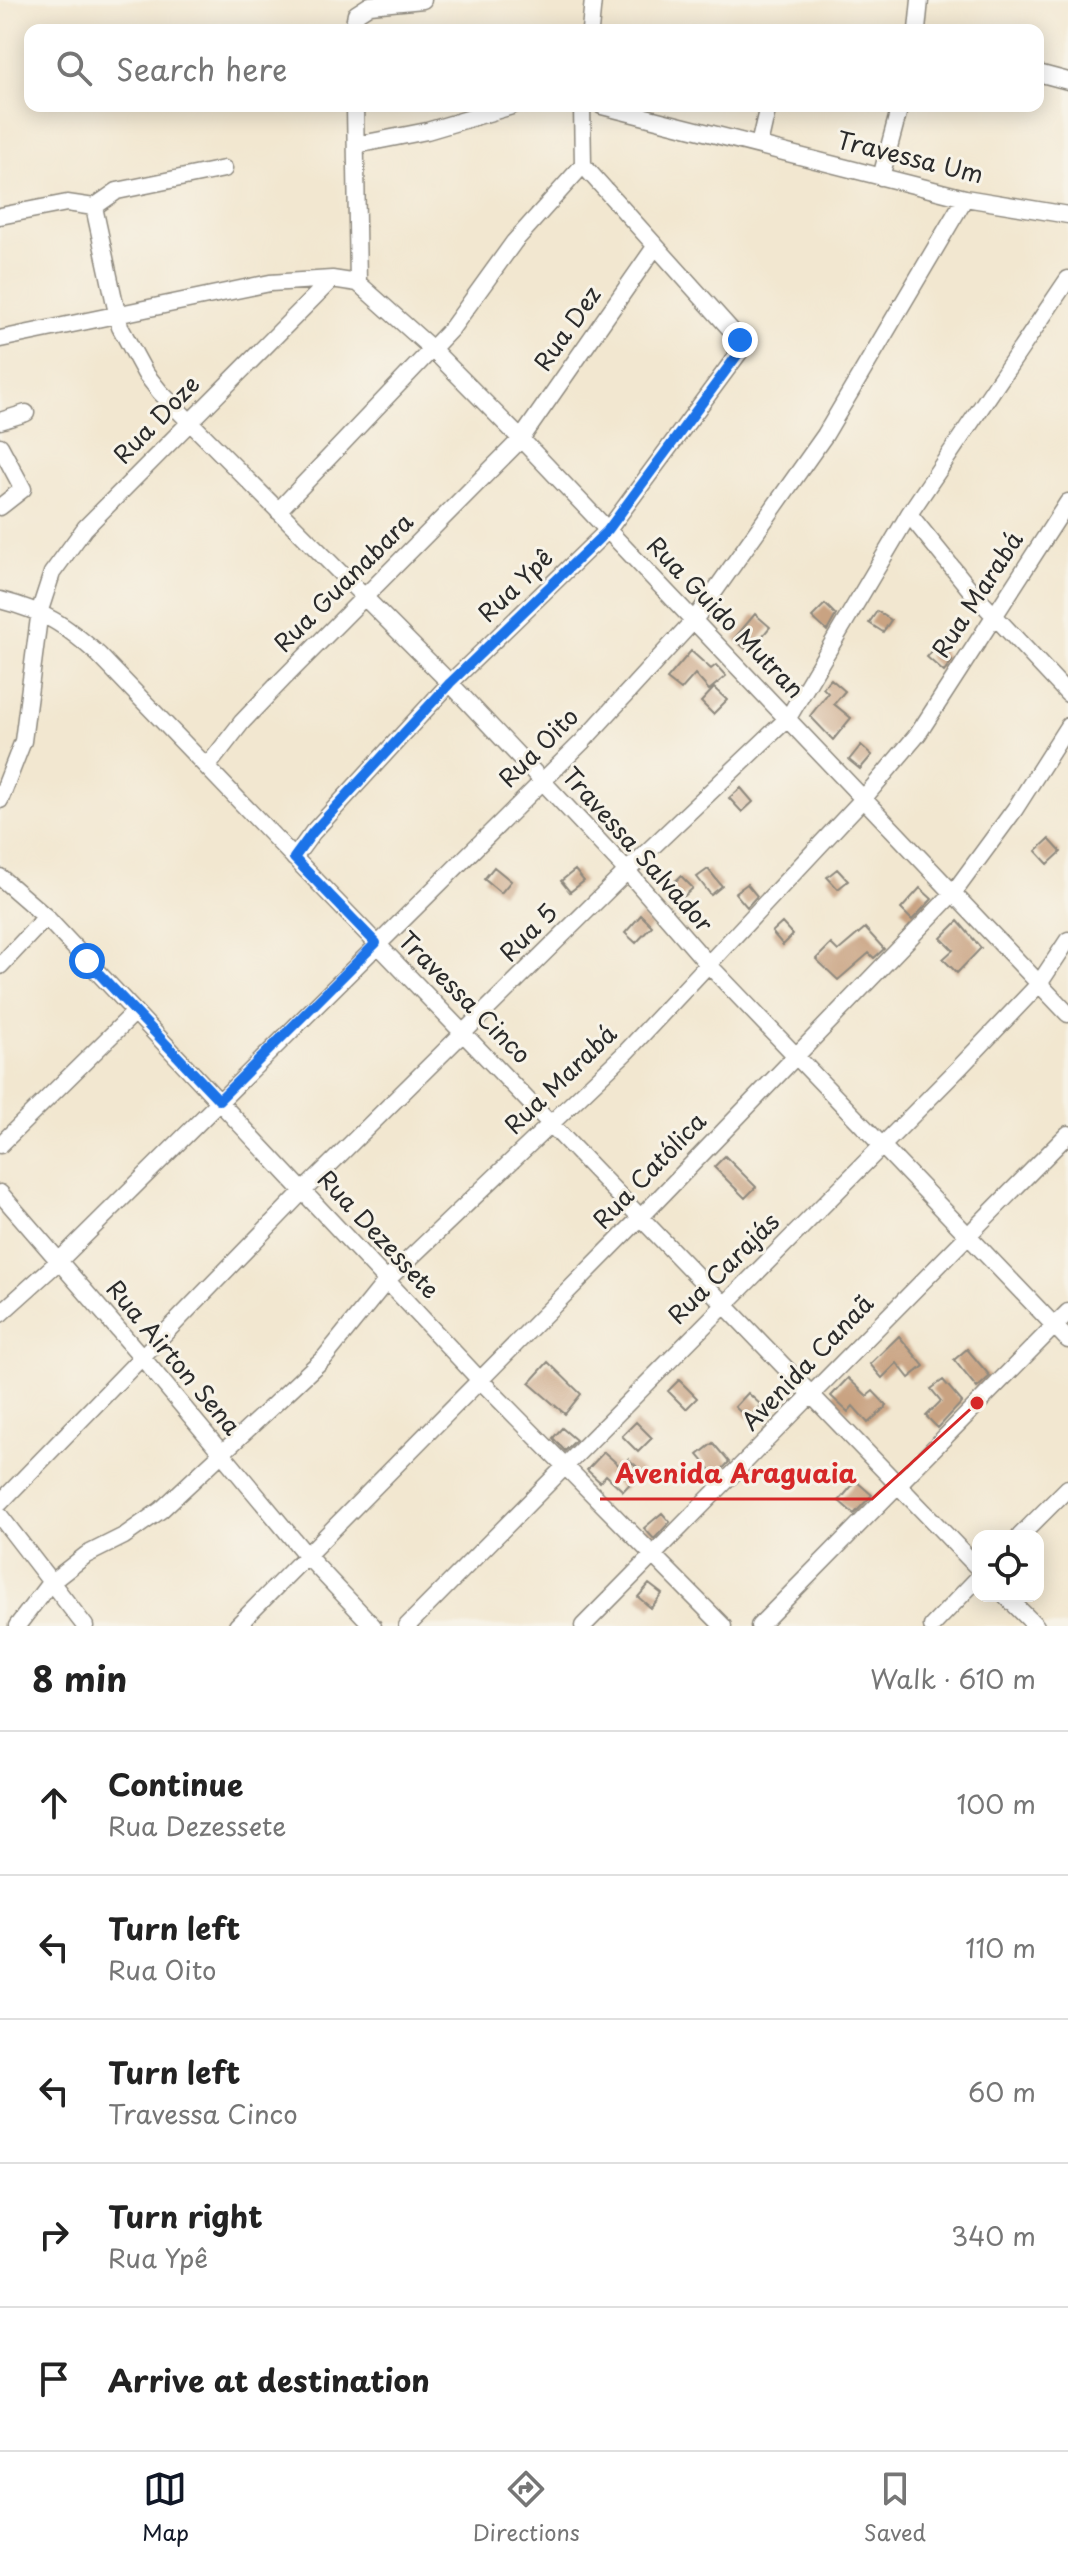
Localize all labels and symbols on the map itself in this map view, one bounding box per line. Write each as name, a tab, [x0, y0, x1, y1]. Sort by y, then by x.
street label: Travessa Um	[833, 120, 988, 192]
street label: Rua Dez	[524, 278, 609, 377]
route end	[722, 322, 758, 358]
street label: Rua Doze	[104, 366, 207, 471]
street label: Rua Guanabara	[265, 503, 421, 659]
street label: Rua Marabá	[922, 524, 1031, 664]
street label: Rua Guido Mutran	[639, 527, 813, 706]
street label: Rua Ypê	[469, 540, 560, 630]
street label: Rua Oito	[489, 698, 586, 795]
street label: Travessa Salvador	[554, 758, 723, 939]
street label: Rua 5	[490, 894, 565, 969]
street label: Travessa Cinco	[391, 922, 540, 1071]
route start	[69, 943, 105, 979]
street label: Rua Marabá	[495, 1016, 624, 1142]
street label: Rua Católica	[584, 1103, 714, 1236]
street label: Rua Dezessete	[310, 1161, 449, 1306]
street label: Rua Carajás	[659, 1204, 787, 1332]
street label: Rua Airton Sena	[99, 1271, 250, 1442]
street label: Avenida Canaã	[732, 1285, 881, 1438]
callout: Avenida Araguaia	[600, 1449, 872, 1499]
text: Avenida Araguaia	[614, 1453, 857, 1492]

